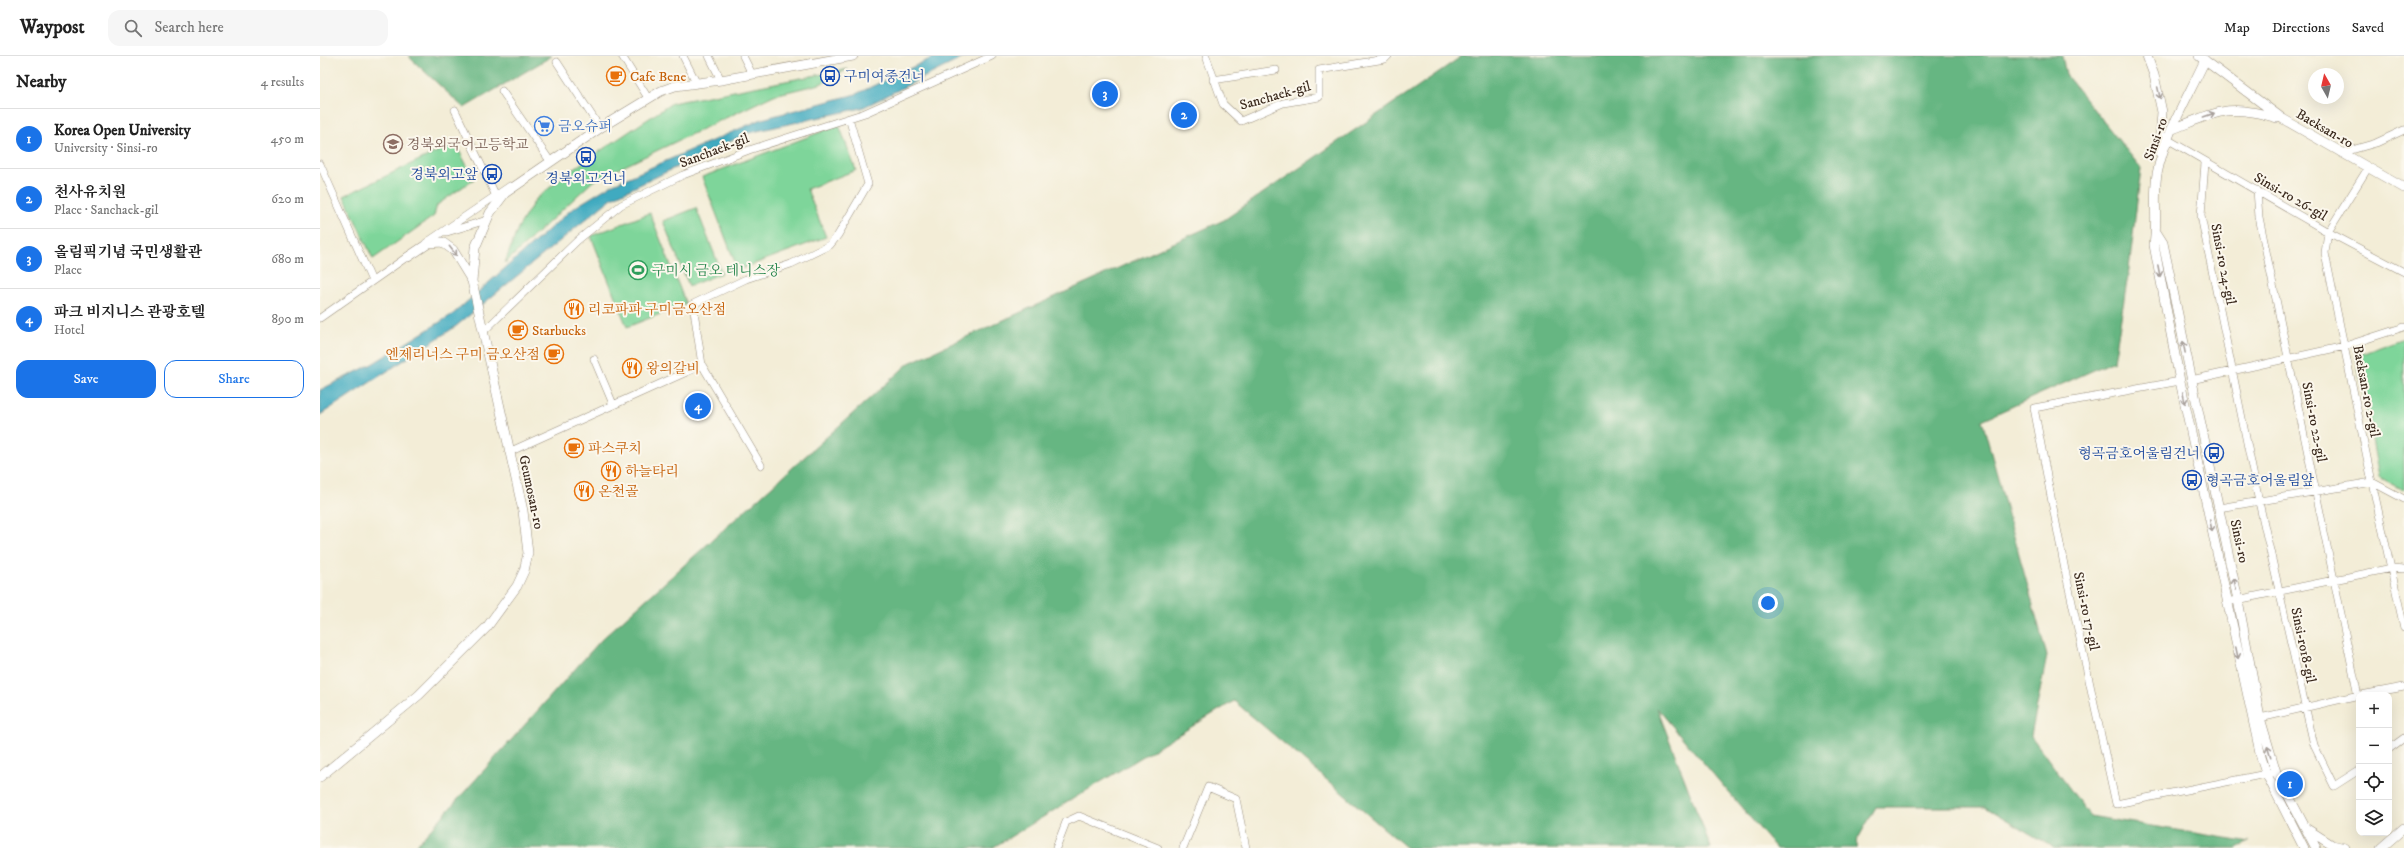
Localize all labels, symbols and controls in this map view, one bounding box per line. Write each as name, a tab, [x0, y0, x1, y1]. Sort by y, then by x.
search box	[108, 10, 388, 46]
text: Waypost	[20, 16, 84, 39]
icon: search	[122, 17, 144, 39]
text: Search here	[154, 18, 224, 37]
text: Map	[2224, 19, 2250, 37]
text: Directions	[2272, 19, 2330, 37]
text: Saved	[2352, 19, 2384, 37]
cafe icon: Cafe Bene	[605, 65, 627, 87]
bus stop icon: 구미여중건너	[819, 65, 841, 87]
place label: Cafe Bene	[630, 68, 686, 86]
place label: 구미여중건너	[844, 68, 925, 86]
north arrow	[2308, 68, 2344, 104]
text: Nearby	[16, 71, 66, 93]
text: 4 results	[261, 74, 304, 90]
street label: Sanchaek-gil	[1238, 77, 1314, 115]
pin: 3	[1092, 79, 1118, 109]
one-way arrow	[2155, 86, 2163, 99]
pin: 2	[1171, 100, 1197, 130]
street label: Baeksan-ro	[2293, 105, 2357, 153]
one-way arrow	[2202, 111, 2215, 118]
supermarket icon: 금오슈퍼	[533, 115, 555, 137]
street label: Sinsi-ro	[2140, 115, 2172, 163]
place label: 금오슈퍼	[558, 118, 612, 136]
text: Korea Open University	[54, 121, 191, 140]
street label: Sanchaek-gil	[677, 129, 752, 172]
text: 1	[27, 131, 31, 147]
text: 450 m	[271, 131, 304, 147]
school or university icon: 경북외국어고등학교	[382, 133, 404, 155]
place label: 경북외국어고등학교	[407, 136, 529, 154]
text: University · Sinsi-ro	[54, 140, 158, 156]
bus stop icon: 경북외고건너	[575, 146, 597, 168]
bus stop icon: 경북외고앞	[481, 163, 503, 185]
place label: 경북외고앞	[410, 166, 478, 184]
street label: Sinsi-ro 26-gil	[2251, 169, 2331, 225]
place label: 경북외고건너	[545, 170, 627, 188]
text: 천사유치원	[54, 183, 126, 202]
text: 2	[26, 191, 32, 207]
text: 620 m	[271, 191, 304, 207]
text: Place · Sanchaek-gil	[54, 202, 158, 218]
street label: Sinsi-ro 24-gil	[2206, 222, 2240, 307]
text: 올림픽기념 국민생활관	[54, 243, 202, 262]
one-way arrow	[448, 246, 457, 256]
text: 3	[27, 251, 31, 267]
text: 680 m	[271, 251, 304, 267]
sports icon: 구미시 금오 테니스장	[627, 259, 649, 281]
text: Place	[54, 262, 82, 278]
place label: 구미시 금오 테니스장	[652, 262, 780, 280]
one-way arrow	[2156, 264, 2164, 277]
restaurant icon: 리코파파 구미금오산점	[563, 298, 585, 320]
place label: 리코파파 구미금오산점	[588, 301, 726, 319]
text: 파크 비지니스 관광호텔	[54, 303, 205, 322]
text: 4	[25, 311, 33, 327]
text: 890 m	[271, 311, 304, 327]
cafe icon: Starbucks	[507, 319, 529, 341]
text: Hotel	[54, 322, 85, 338]
place label: Starbucks	[532, 322, 586, 340]
one-way arrow	[2180, 341, 2188, 354]
cafe icon: 엔제리너스 구미 금오산점	[543, 343, 565, 365]
street label: Baeksan-ro 2-gil	[2348, 344, 2384, 440]
place label: 엔제리너스 구미 금오산점	[385, 346, 540, 364]
restaurant icon: 왕의갈비	[621, 357, 643, 379]
button: Save	[16, 360, 156, 398]
button: Share	[164, 360, 304, 398]
place label: 왕의갈비	[646, 360, 700, 378]
street label: Sinsi-ro 22-gil	[2297, 381, 2331, 465]
pin: 4	[685, 391, 711, 421]
one-way arrow	[2180, 392, 2188, 405]
cafe icon: 파스쿠치	[563, 437, 585, 459]
place label: 파스쿠치	[588, 440, 642, 458]
bus stop icon: 형곡금호어울림건너	[2203, 442, 2225, 464]
place label: 형곡금호어울림건너	[2078, 445, 2200, 463]
street label: Geumosan-ro	[514, 454, 548, 531]
restaurant icon: 하늘타리	[600, 460, 622, 482]
place label: 하늘타리	[625, 463, 679, 481]
bus stop icon: 형곡금호어울림앞	[2181, 469, 2203, 491]
place label: 형곡금호어울림앞	[2206, 472, 2315, 490]
restaurant icon: 온천골	[573, 480, 595, 502]
place label: 온천골	[598, 483, 639, 501]
street label: Sinsi-ro	[2226, 518, 2252, 565]
one-way arrow	[2207, 519, 2215, 532]
street label: Sinsi-ro 17-gil	[2069, 570, 2103, 653]
one-way arrow	[2230, 578, 2238, 591]
your location	[1758, 593, 1778, 613]
street label: Sinsi-ro18-gil	[2286, 606, 2320, 685]
one-way arrow	[2234, 646, 2242, 659]
map controls	[2356, 692, 2392, 836]
button: +	[2356, 692, 2392, 728]
button: −	[2356, 728, 2392, 764]
one-way arrow	[2265, 746, 2272, 759]
button: locate	[2356, 764, 2392, 800]
pin: 1	[2277, 769, 2303, 799]
button: layers	[2356, 800, 2392, 836]

